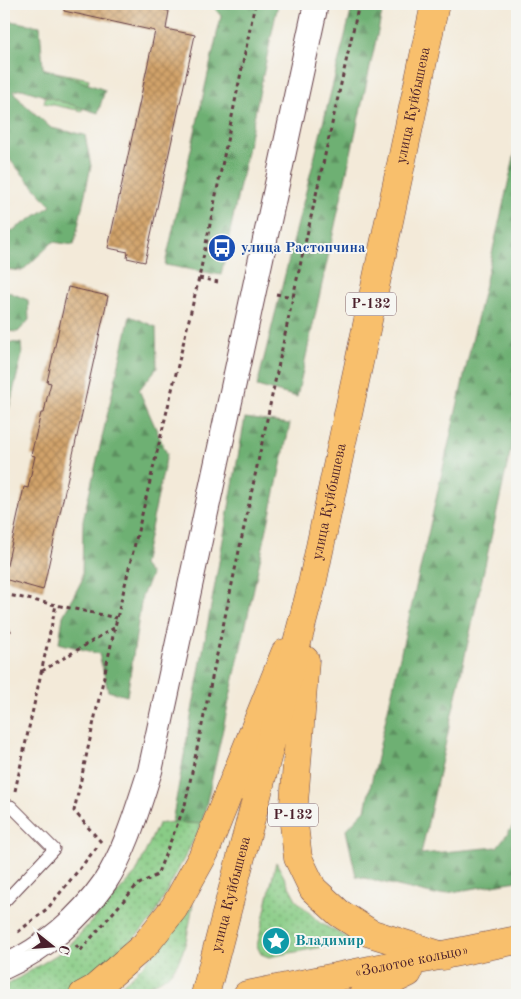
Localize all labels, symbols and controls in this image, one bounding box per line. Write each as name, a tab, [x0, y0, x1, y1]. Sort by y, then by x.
street label: улица Куйбышева	[394, 45, 433, 165]
bus stop icon: улица Растопчина	[207, 233, 237, 263]
place label: улица Растопчина	[241, 241, 366, 256]
road number: Р-132	[346, 292, 396, 316]
street label: улица Куйбышева	[310, 441, 349, 561]
road number: Р-132	[268, 804, 318, 826]
street label: улица Куйбышева	[209, 834, 254, 954]
north arrow	[28, 922, 78, 972]
place icon: Владимир	[261, 926, 291, 956]
place label: Владимир	[295, 934, 364, 949]
text: С	[55, 943, 72, 956]
street label: «Золотое кольцо»	[353, 943, 470, 980]

